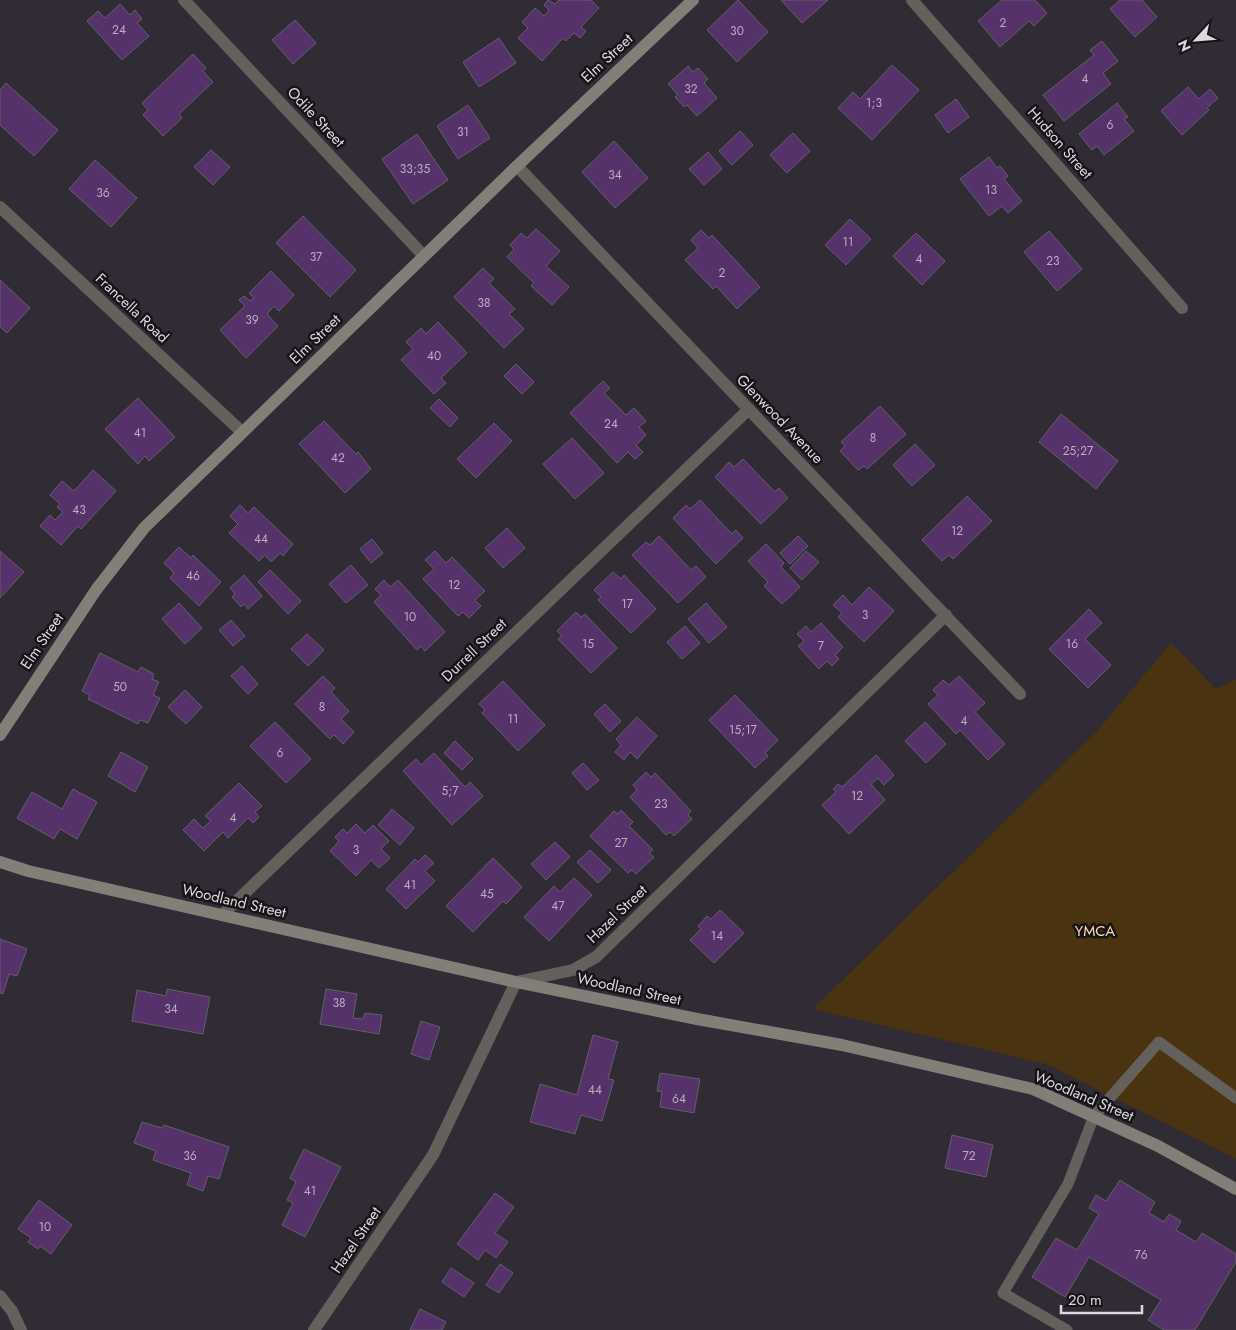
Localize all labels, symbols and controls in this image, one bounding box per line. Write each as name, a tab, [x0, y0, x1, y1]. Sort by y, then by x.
house number: 2	[1000, 14, 1007, 32]
north arrow	[1171, 15, 1221, 65]
house number: 24	[112, 21, 126, 39]
house number: 30	[730, 22, 744, 40]
street label: Elm Street	[576, 28, 638, 88]
text: N	[1173, 36, 1196, 55]
house number: 4	[1082, 70, 1089, 88]
house number: 32	[684, 80, 698, 98]
street label: Odile Street	[282, 82, 350, 153]
house number: 1;3	[866, 94, 882, 112]
street label: Hudson Street	[1022, 102, 1098, 184]
house number: 6	[1107, 116, 1114, 134]
house number: 31	[457, 123, 469, 141]
house number: 33;35	[400, 160, 430, 178]
house number: 34	[608, 166, 622, 184]
house number: 13	[985, 181, 997, 199]
house number: 36	[96, 184, 110, 202]
house number: 11	[843, 233, 853, 251]
house number: 37	[310, 248, 323, 266]
house number: 4	[916, 250, 923, 268]
house number: 23	[1046, 252, 1060, 270]
house number: 2	[719, 264, 726, 282]
street label: Francella Road	[90, 268, 174, 348]
house number: 38	[477, 294, 491, 312]
street label: Elm Street	[284, 309, 346, 369]
house number: 39	[245, 311, 259, 329]
house number: 40	[427, 347, 441, 365]
street label: Glenwood Avenue	[732, 369, 829, 469]
house number: 24	[604, 415, 618, 433]
house number: 41	[134, 424, 146, 442]
house number: 8	[870, 429, 876, 447]
house number: 25;27	[1063, 442, 1094, 460]
house number: 42	[331, 449, 345, 467]
house number: 43	[72, 501, 86, 519]
house number: 12	[951, 522, 963, 540]
house number: 44	[254, 530, 268, 548]
house number: 46	[186, 567, 200, 585]
house number: 12	[448, 576, 460, 594]
house number: 17	[621, 595, 634, 613]
house number: 3	[862, 606, 869, 624]
street label: Elm Street	[15, 608, 69, 674]
house number: 10	[404, 608, 416, 626]
street label: Durrell Street	[436, 613, 512, 687]
house number: 15	[582, 635, 594, 653]
house number: 16	[1066, 635, 1078, 653]
house number: 7	[818, 637, 825, 655]
house number: 50	[113, 678, 127, 696]
house number: 8	[319, 698, 325, 716]
house number: 11	[508, 710, 518, 728]
house number: 4	[961, 712, 968, 730]
house number: 15;17	[729, 721, 758, 739]
house number: 6	[277, 744, 284, 762]
house number: 5;7	[441, 782, 459, 800]
house number: 12	[851, 787, 863, 805]
house number: 23	[654, 795, 668, 813]
house number: 4	[230, 809, 237, 827]
house number: 27	[614, 834, 628, 852]
house number: 3	[353, 841, 360, 859]
house number: 41	[404, 876, 416, 894]
street label: Woodland Street	[180, 878, 288, 924]
street label: Hazel Street	[582, 879, 652, 948]
house number: 45	[480, 885, 494, 903]
house number: 47	[551, 897, 565, 915]
park label: YMCA	[1075, 920, 1115, 942]
house number: 14	[711, 927, 723, 945]
street label: Woodland Street	[575, 967, 683, 1011]
house number: 38	[332, 994, 346, 1012]
house number: 34	[164, 1000, 178, 1018]
street label: Woodland Street	[1031, 1065, 1137, 1127]
house number: 44	[588, 1081, 602, 1099]
house number: 64	[672, 1090, 686, 1108]
house number: 36	[183, 1147, 197, 1165]
house number: 72	[962, 1147, 976, 1165]
house number: 41	[304, 1182, 316, 1200]
street label: Hazel Street	[326, 1202, 387, 1278]
house number: 10	[39, 1218, 51, 1236]
house number: 76	[1134, 1246, 1148, 1264]
scale bar	[1061, 1282, 1142, 1314]
text: 20 m	[1068, 1289, 1102, 1311]

